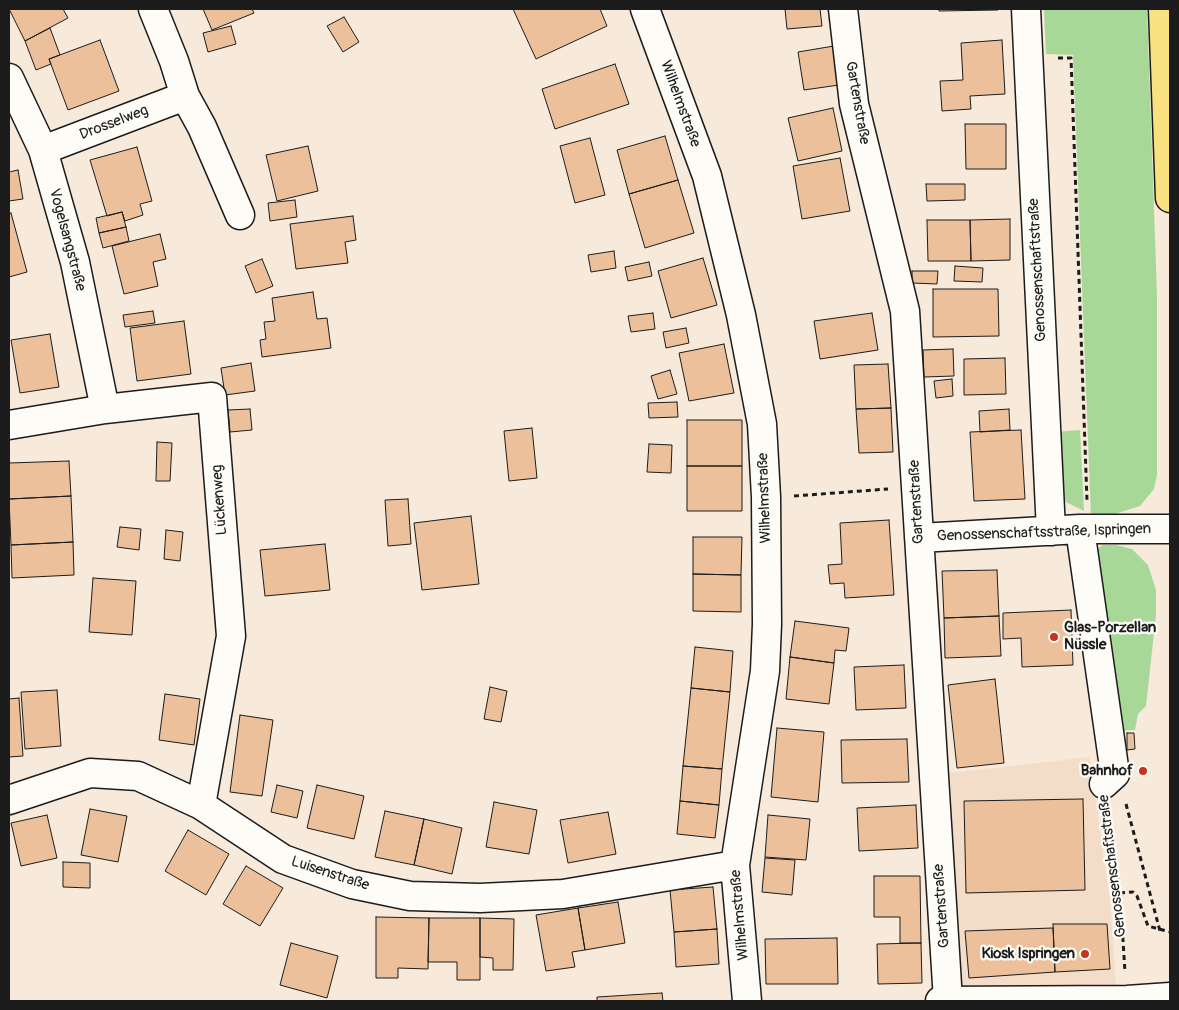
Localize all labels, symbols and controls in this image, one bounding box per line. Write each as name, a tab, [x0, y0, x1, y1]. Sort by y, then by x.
street label: Wilhelmstraße	[656, 58, 704, 150]
street label: Gartenstraße	[841, 60, 873, 146]
street label: Drosselweg	[77, 102, 151, 144]
street label: Vogelsangstraße	[45, 187, 89, 293]
street label: Genossenschaftstraße	[1025, 198, 1051, 342]
street label: Wilhelmstraße	[754, 452, 776, 544]
street label: Gartenstraße	[906, 459, 928, 545]
street label: Lückenweg	[209, 464, 231, 536]
street label: Genossenschaftsstraße, Ispringen	[937, 520, 1151, 546]
place label: Glas-Porzellan Nüssle	[1064, 619, 1156, 654]
marker: Glas-Porzellan Nüssle	[1048, 631, 1060, 643]
place label: Bahnhof	[1081, 762, 1133, 780]
marker: Bahnhof	[1137, 765, 1149, 777]
street label: Genossenschaftstraße	[1095, 794, 1131, 938]
street label: Luisenstraße	[289, 853, 371, 895]
street label: Gartenstraße	[930, 863, 954, 949]
street label: Wilhelmstraße	[727, 869, 753, 961]
place label: Kiosk Ispringen	[982, 945, 1075, 963]
marker: Kiosk Ispringen	[1079, 948, 1091, 960]

